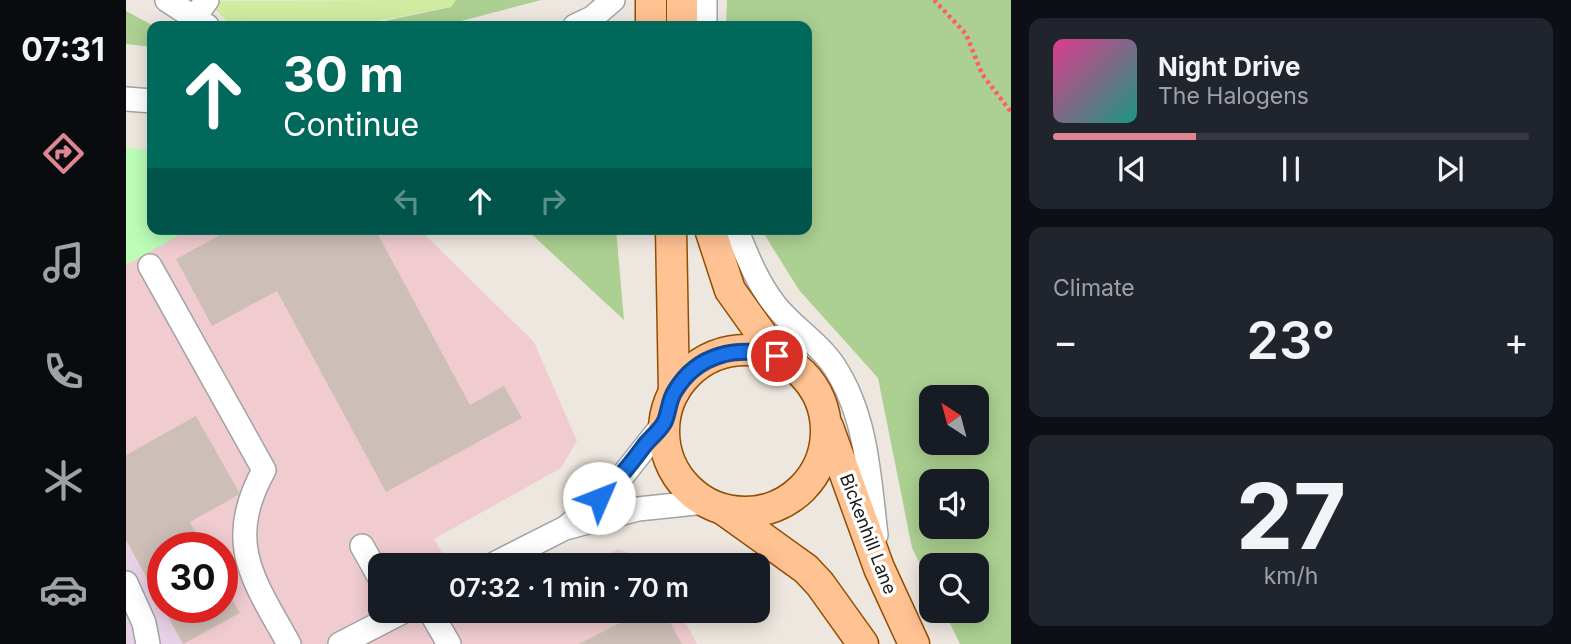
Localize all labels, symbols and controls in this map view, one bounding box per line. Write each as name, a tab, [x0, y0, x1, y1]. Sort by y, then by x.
text: 07:31	[21, 30, 105, 69]
text: 30 m	[283, 45, 404, 104]
icon: ahead	[168, 49, 259, 140]
text: Night Drive	[1158, 51, 1300, 82]
text: The Halogens	[1158, 82, 1309, 110]
text: Continue	[283, 105, 419, 144]
icon: directions	[39, 129, 88, 178]
icon: previous	[1113, 150, 1151, 188]
icon: pause	[1272, 150, 1310, 188]
icon: next	[1431, 150, 1469, 188]
icon: left	[388, 182, 426, 220]
icon: ahead	[461, 182, 499, 220]
icon: right	[534, 182, 572, 220]
icon: music	[39, 238, 88, 287]
text: Climate	[1053, 274, 1135, 302]
text: 23°	[1247, 309, 1335, 372]
text: −	[1053, 318, 1078, 364]
text: +	[1504, 318, 1529, 364]
pin	[747, 326, 807, 386]
icon: arrive	[758, 337, 796, 375]
icon: phone	[39, 347, 88, 396]
north arrow	[919, 385, 989, 455]
map controls	[919, 385, 989, 623]
icon: climate	[39, 456, 88, 505]
position arrow	[562, 461, 636, 535]
text: 27	[1236, 461, 1346, 571]
button: sound	[919, 469, 989, 539]
street label: Bickenhill Lane	[836, 471, 901, 597]
speed limit sign: 30	[147, 532, 238, 623]
button: search	[919, 553, 989, 623]
text: km/h	[1264, 562, 1318, 590]
icon: car	[39, 565, 88, 614]
text: 07:32 · 1 min · 70 m	[449, 572, 689, 603]

